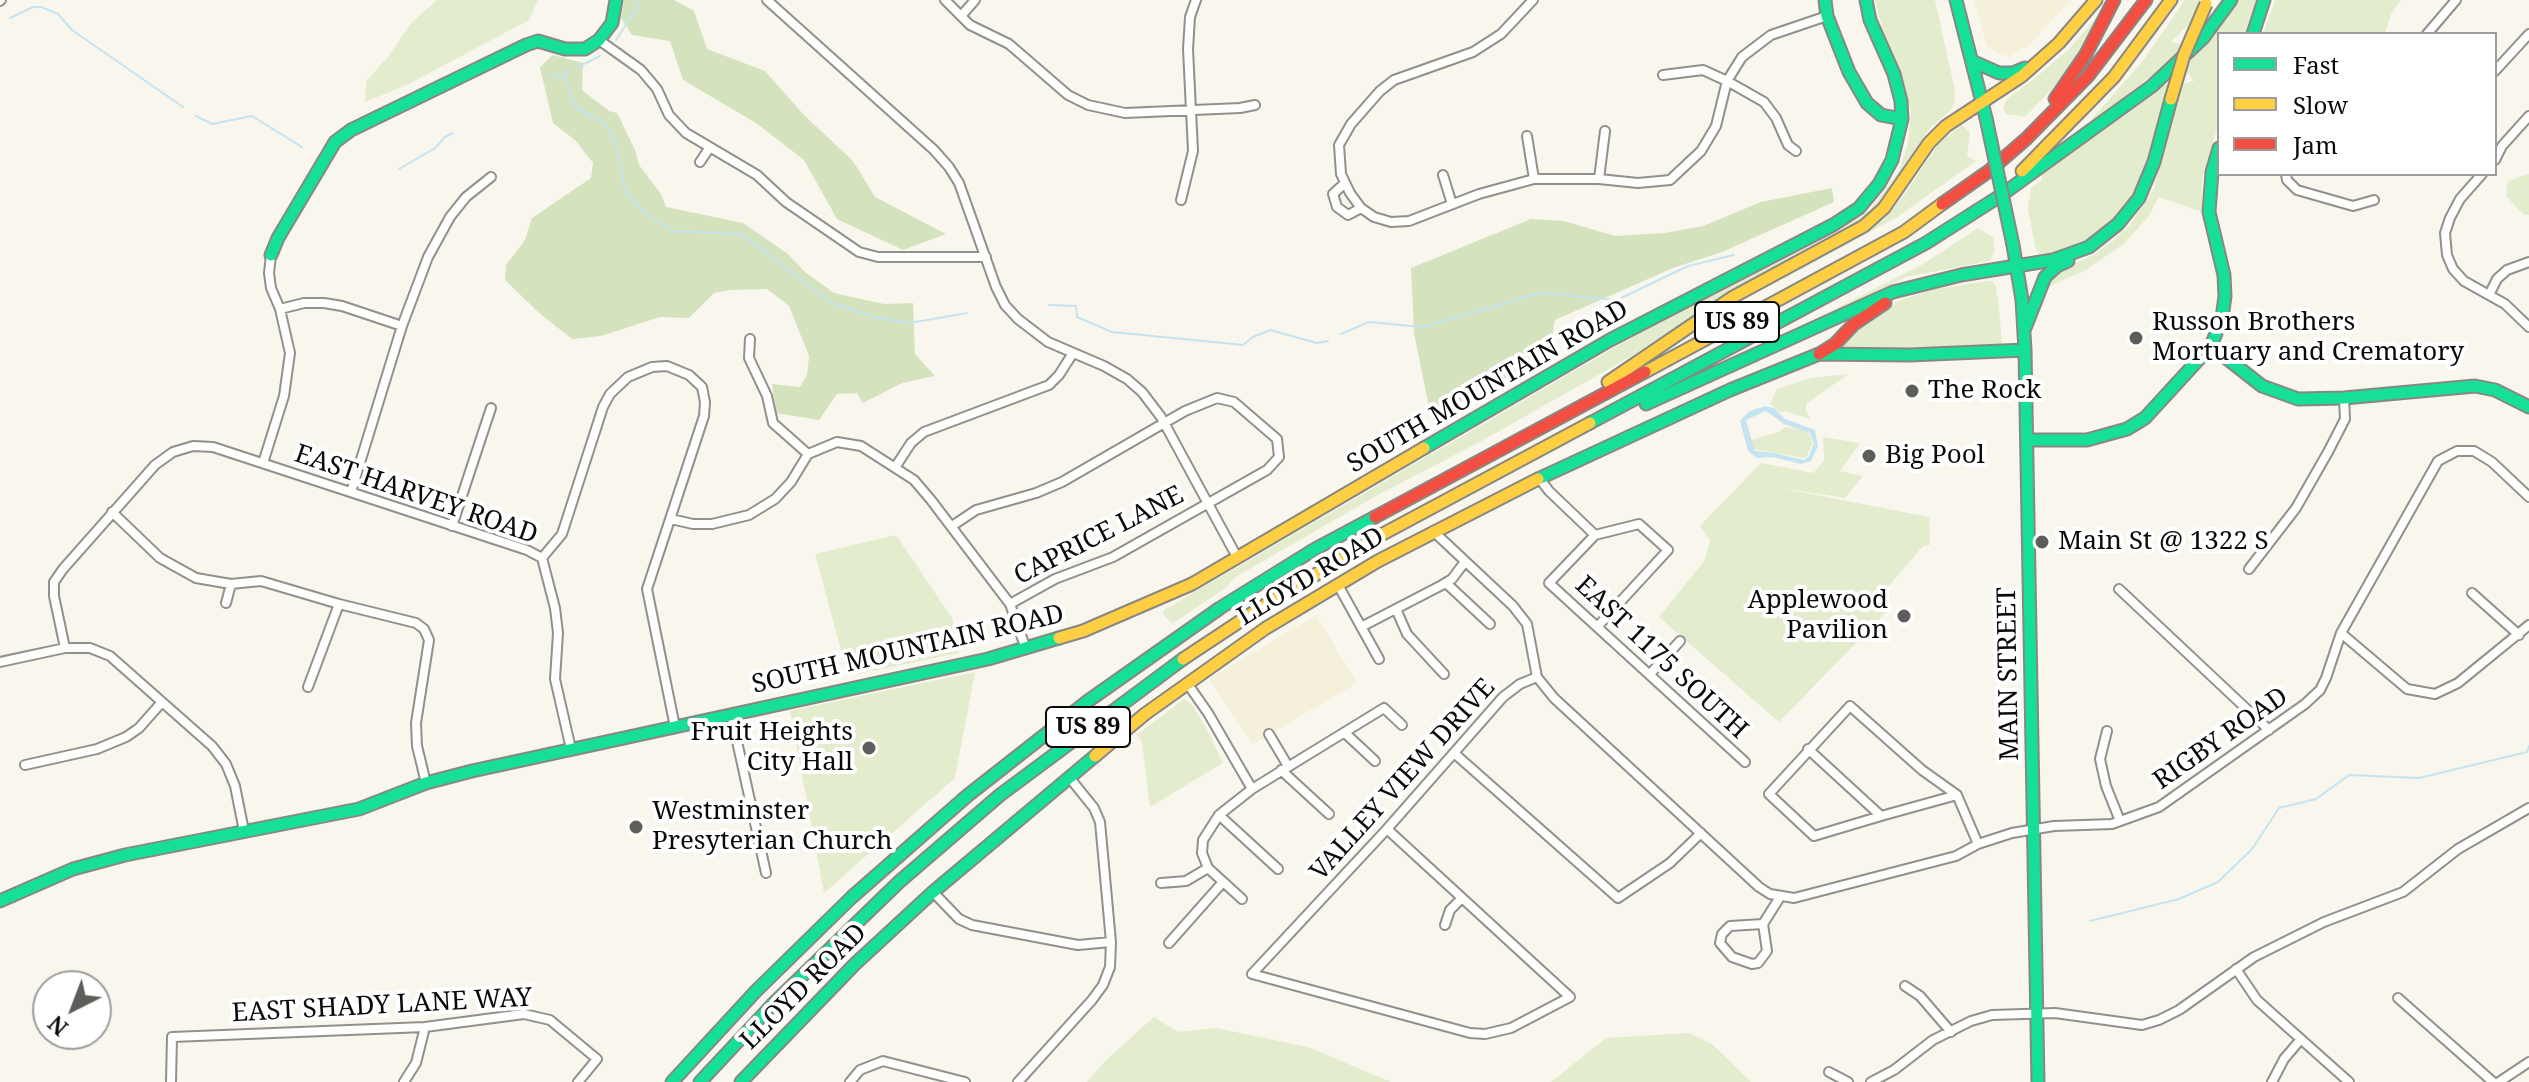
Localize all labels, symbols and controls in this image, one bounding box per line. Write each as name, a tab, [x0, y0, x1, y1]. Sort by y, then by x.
legend	[2217, 32, 2497, 176]
text: Fast	[2293, 48, 2339, 81]
text: Slow	[2293, 88, 2348, 121]
text: Jam	[2293, 128, 2338, 161]
street label: SOUTH MOUNTAIN ROAD	[1342, 294, 1634, 480]
road number: US 89	[1695, 302, 1779, 342]
place label: Russon Brothers Mortuary and Crematory	[2152, 307, 2464, 368]
marker: Russon Brothers Mortuary and Crematory	[2127, 329, 2145, 347]
place label: The Rock	[1928, 375, 2041, 407]
marker: The Rock	[1903, 382, 1921, 400]
street label: EAST HARVEY ROAD	[290, 439, 542, 551]
place label: Big Pool	[1885, 440, 1985, 472]
marker: Big Pool	[1860, 447, 1878, 465]
street label: CAPRICE LANE	[1009, 480, 1189, 592]
street label: LLOYD ROAD	[1232, 521, 1390, 633]
place label: Main St @ 1322 S	[2058, 526, 2269, 558]
marker: Main St @ 1322 S	[2033, 533, 2051, 551]
street label: EAST 1175 SOUTH	[1568, 570, 1754, 746]
place label: Applewood Pavilion	[1747, 585, 1888, 646]
street label: MAIN STREET	[1992, 587, 2026, 761]
street label: SOUTH MOUNTAIN ROAD	[749, 599, 1067, 701]
marker: Applewood Pavilion	[1895, 607, 1913, 625]
street label: VALLEY VIEW DRIVE	[1304, 673, 1502, 887]
street label: RIGBY ROAD	[2148, 681, 2294, 797]
road number: US 89	[1046, 707, 1130, 747]
place label: Fruit Heights City Hall	[690, 717, 853, 778]
marker: Fruit Heights City Hall	[860, 739, 878, 757]
place label: Westminster Presyterian Church	[652, 796, 893, 858]
marker: Westminster Presyterian Church	[627, 818, 645, 836]
street label: LLOYD ROAD	[735, 918, 873, 1056]
north arrow	[32, 970, 112, 1050]
street label: EAST SHADY LANE WAY	[231, 983, 533, 1029]
text: N	[41, 1009, 74, 1043]

